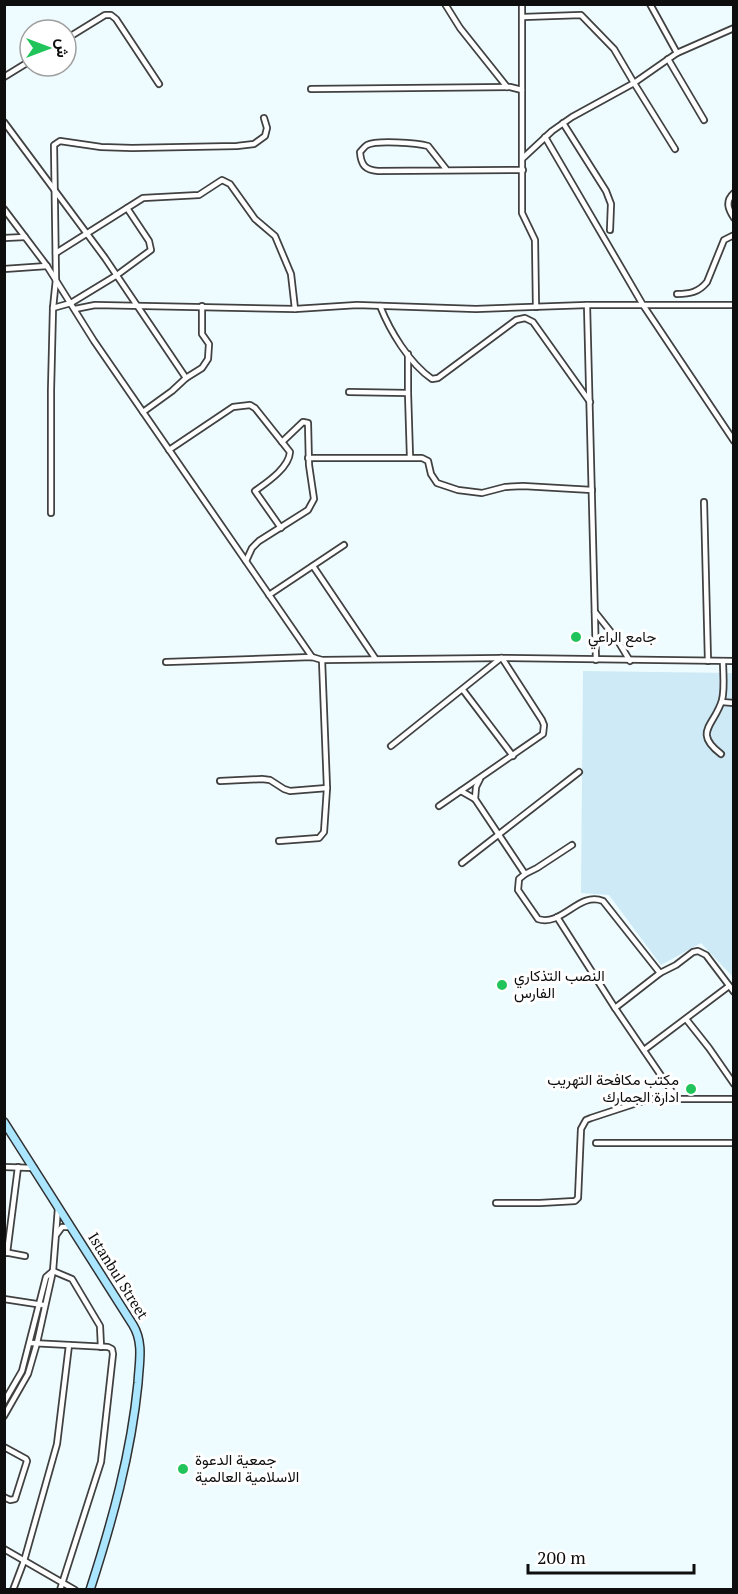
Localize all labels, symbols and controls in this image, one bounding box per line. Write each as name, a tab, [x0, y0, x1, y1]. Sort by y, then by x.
north arrow	[18, 18, 78, 78]
text: ش	[52, 38, 74, 58]
place label: جامع الراعي	[588, 626, 656, 650]
marker: جامع الراعي	[569, 630, 583, 644]
place label: النصب التذكاري الفارس	[514, 965, 605, 1003]
marker: النصب التذكاري الفارس	[495, 978, 509, 992]
place label: مكتب مكافحة التهريب ادارة الجمارك	[547, 1069, 679, 1106]
marker: مكتب مكافحة التهريب ادارة الجمارك	[684, 1082, 698, 1096]
street label: Istanbul Street	[84, 1228, 154, 1323]
place label: جمعية الدعوة الاسلامية العالمية	[195, 1449, 299, 1486]
marker: جمعية الدعوة الاسلامية العالمية	[176, 1462, 190, 1476]
scale bar	[528, 1537, 694, 1575]
text: 200 m	[537, 1545, 586, 1569]

